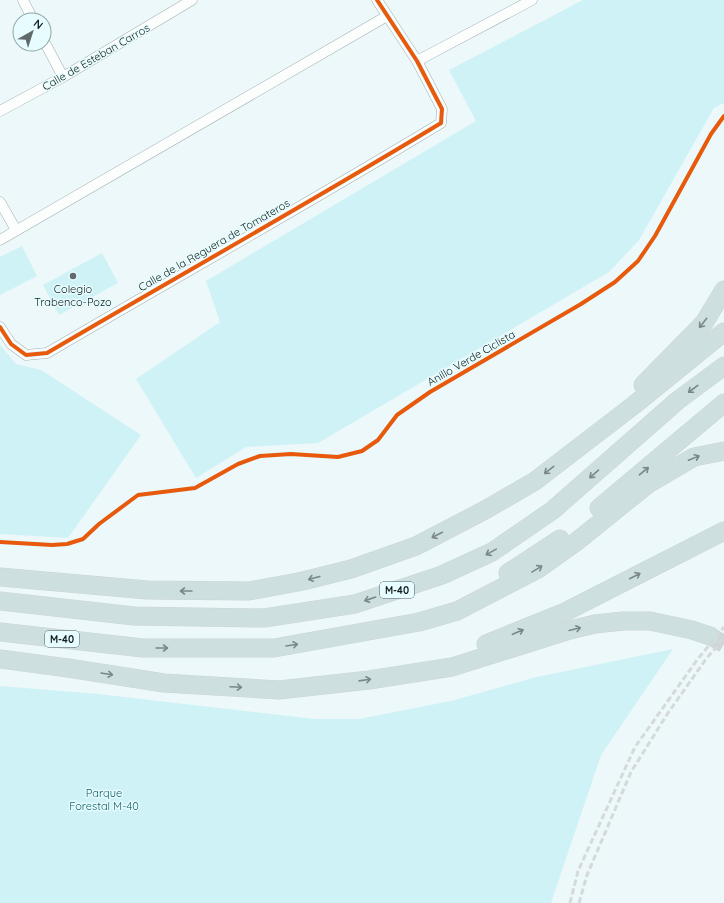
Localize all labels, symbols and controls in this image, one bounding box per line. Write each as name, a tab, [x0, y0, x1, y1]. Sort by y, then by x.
north arrow	[12, 12, 52, 52]
text: N	[31, 16, 46, 32]
street label: Calle de Esteban Carros	[40, 20, 152, 94]
street label: Calle de la Reguera de Tomateros	[136, 196, 292, 294]
marker: Colegio Trabenco-Pozo	[68, 271, 78, 281]
place label: Colegio Trabenco-Pozo	[34, 282, 112, 309]
one-way arrow	[699, 318, 707, 329]
street label: Anillo Verde Ciclista	[425, 327, 517, 389]
one-way arrow	[688, 385, 699, 394]
one-way arrow	[688, 454, 700, 462]
one-way arrow	[544, 466, 555, 474]
one-way arrow	[638, 466, 649, 475]
one-way arrow	[590, 469, 600, 478]
one-way arrow	[431, 532, 443, 539]
one-way arrow	[485, 549, 497, 556]
one-way arrow	[531, 564, 543, 572]
one-way arrow	[629, 572, 641, 579]
one-way arrow	[308, 575, 321, 582]
road number: M-40	[380, 582, 414, 598]
one-way arrow	[180, 587, 193, 595]
one-way arrow	[364, 596, 377, 603]
one-way arrow	[568, 625, 581, 632]
one-way arrow	[511, 628, 523, 635]
road number: M-40	[45, 631, 79, 647]
one-way arrow	[285, 641, 298, 649]
one-way arrow	[155, 644, 168, 652]
one-way arrow	[100, 670, 113, 678]
one-way arrow	[358, 676, 371, 684]
one-way arrow	[229, 684, 242, 691]
park label: Parque Forestal M-40	[69, 786, 139, 813]

